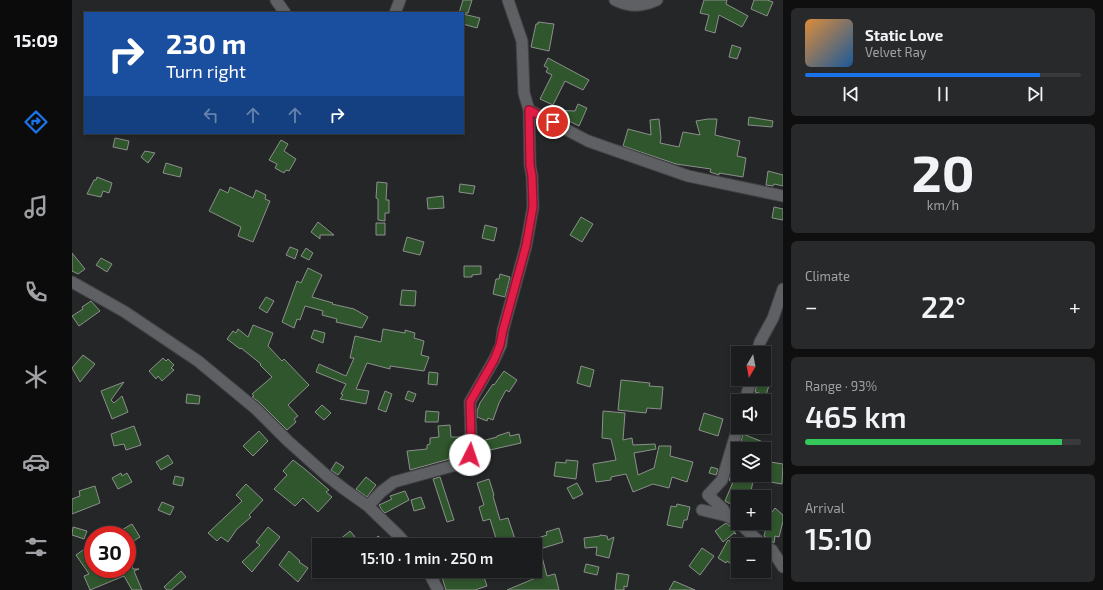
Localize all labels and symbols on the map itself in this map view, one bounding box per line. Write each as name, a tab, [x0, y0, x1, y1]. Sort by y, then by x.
pin	[536, 105, 570, 139]
north arrow	[731, 346, 771, 386]
position arrow	[449, 434, 491, 476]
speed limit sign: 30	[84, 526, 136, 578]

